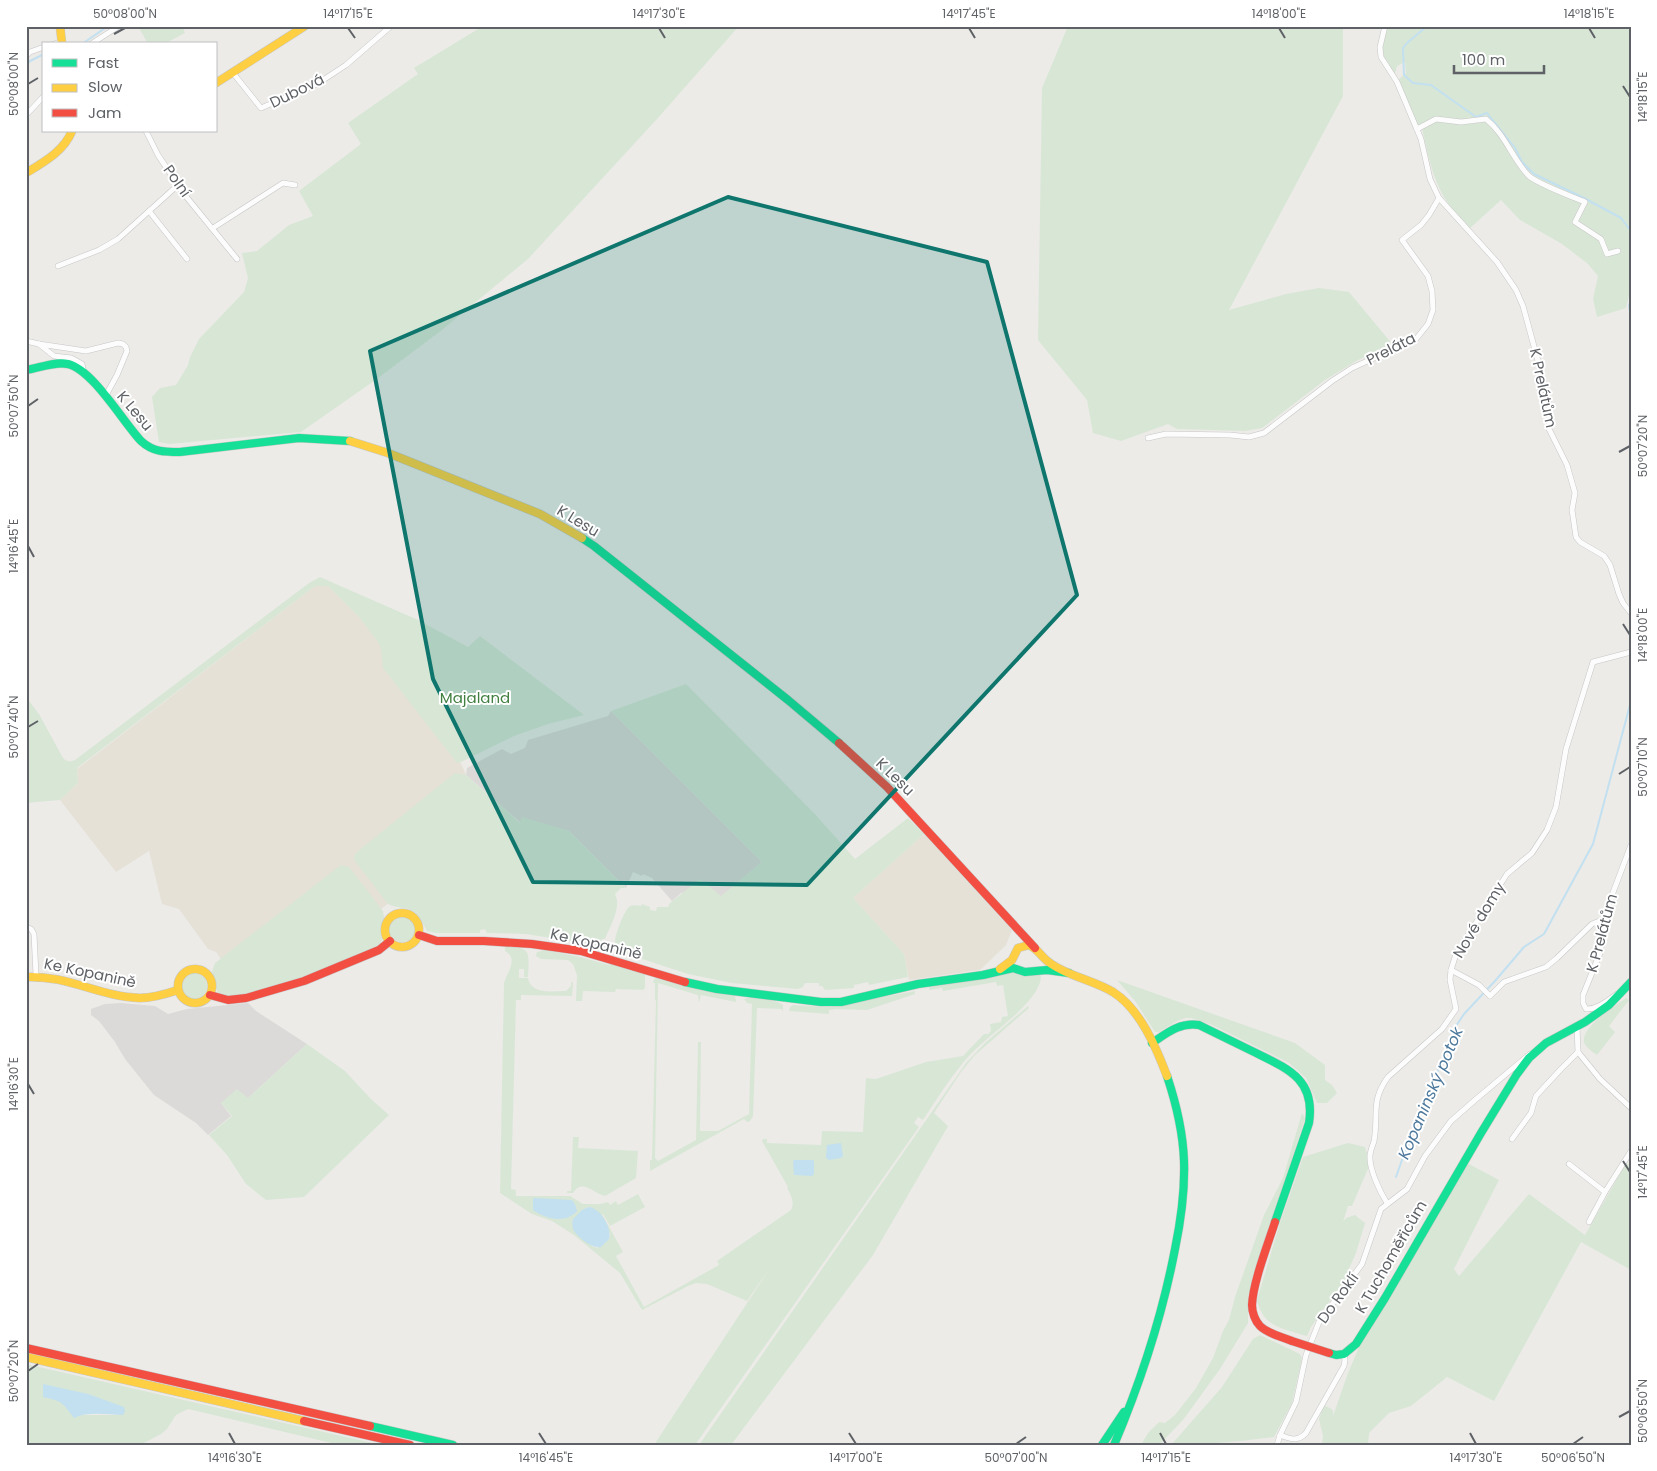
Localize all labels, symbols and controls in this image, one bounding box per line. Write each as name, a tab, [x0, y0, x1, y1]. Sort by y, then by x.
text: 50°08'00"N	[93, 5, 157, 22]
text: 14°17'15"E	[323, 5, 373, 22]
text: 14°17'30"E	[633, 5, 685, 22]
text: 14°17'45"E	[942, 5, 996, 22]
text: 14°18'00"E	[1252, 5, 1306, 22]
text: 14°18'15"E	[1564, 5, 1614, 22]
legend	[42, 42, 218, 132]
scale bar	[1454, 42, 1544, 74]
text: 100 m	[1462, 49, 1505, 70]
text: 50°08'00"N	[5, 52, 22, 116]
text: Fast	[88, 52, 119, 73]
street label: Dubová	[266, 68, 328, 113]
text: 14°18'15"E	[1634, 72, 1651, 122]
text: Slow	[88, 76, 123, 97]
text: Jam	[88, 102, 122, 123]
street label: Polní	[159, 160, 196, 201]
street label: Preláta	[1362, 327, 1419, 370]
street label: K Prelátům	[1525, 346, 1562, 430]
text: 50°07'50"N	[5, 374, 22, 438]
street label: K Lesu	[112, 386, 158, 435]
text: 50°07'20"N	[1634, 415, 1651, 477]
street label: K Lesu	[553, 500, 603, 541]
text: 14°16'45"E	[5, 519, 22, 573]
text: 14°18'00"E	[1634, 608, 1651, 662]
park label: Majaland	[440, 687, 510, 708]
text: 50°07'40"N	[5, 695, 22, 759]
text: 50°07'10"N	[1634, 737, 1651, 797]
street label: K Lesu	[871, 753, 919, 800]
street label: Nové domy	[1448, 877, 1510, 962]
street label: K Prelátům	[1581, 891, 1622, 975]
street label: Ke Kopanině	[548, 923, 644, 964]
street label: Ke Kopanině	[42, 953, 138, 992]
water label: Kopaninský potok	[1392, 1023, 1469, 1163]
text: 14°16'30"E	[5, 1057, 22, 1111]
text: 14°17'45"E	[1634, 1145, 1651, 1199]
street label: K Tuchoměřicům	[1350, 1196, 1431, 1317]
street label: Do Roklí	[1312, 1268, 1363, 1327]
text: 50°07'20"N	[5, 1340, 22, 1402]
text: 50°06'50"N	[1634, 1379, 1651, 1443]
text: 14°16'30"E	[208, 1449, 262, 1466]
text: 14°16'45"E	[519, 1449, 573, 1466]
text: 14°17'00"E	[829, 1449, 883, 1466]
text: 50°07'00"N	[984, 1449, 1048, 1466]
text: 14°17'15"E	[1141, 1449, 1191, 1466]
text: 14°17'30"E	[1450, 1449, 1502, 1466]
text: 50°06'50"N	[1541, 1449, 1605, 1466]

